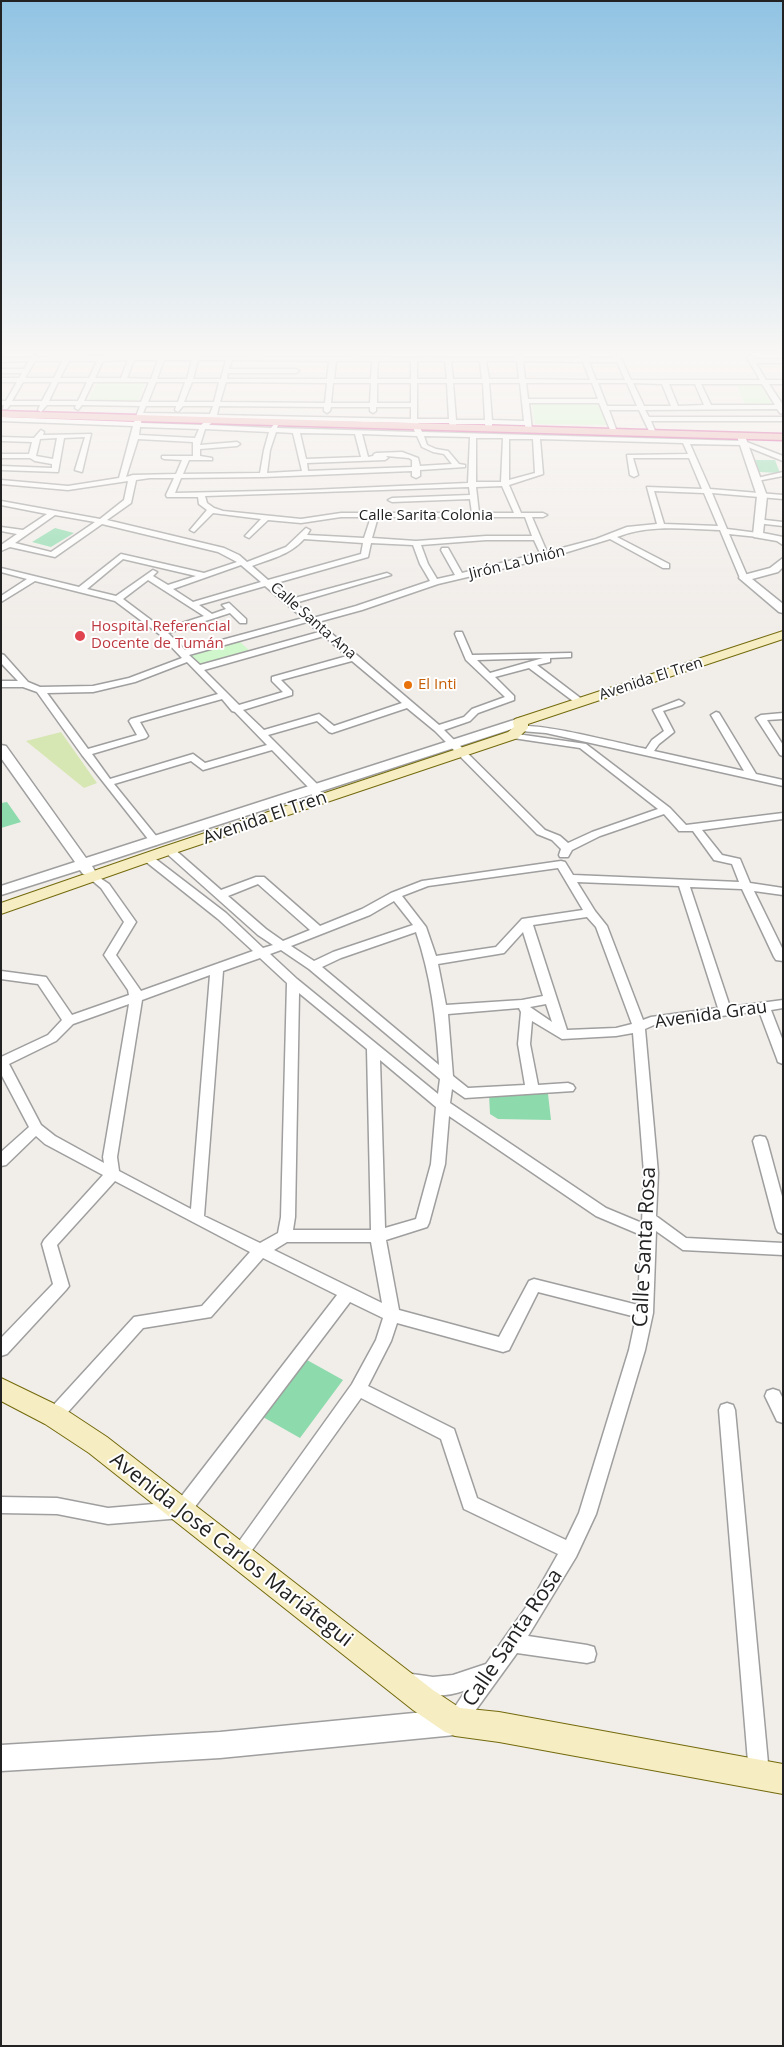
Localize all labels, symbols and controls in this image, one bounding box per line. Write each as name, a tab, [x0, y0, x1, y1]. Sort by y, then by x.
street label: Calle Sarita Colonia	[359, 507, 493, 525]
street label: Jirón La Unión	[467, 542, 567, 584]
street label: Calle Santa Ana	[266, 579, 360, 663]
place label: Hospital Referencial Docente de Tumán	[91, 618, 231, 653]
marker: Hospital Referencial Docente de Tumán	[73, 629, 87, 643]
street label: Avenida El Tren	[597, 654, 705, 704]
place label: El Inti	[418, 676, 457, 694]
marker: El Inti	[402, 679, 414, 691]
street label: Avenida El Tren	[200, 787, 330, 849]
street label: Avenida Grau	[653, 996, 769, 1034]
street label: Calle Santa Rosa	[628, 1166, 662, 1328]
street label: Avenida José Carlos Mariátegui	[105, 1447, 357, 1653]
street label: Calle Santa Rosa	[458, 1564, 568, 1712]

